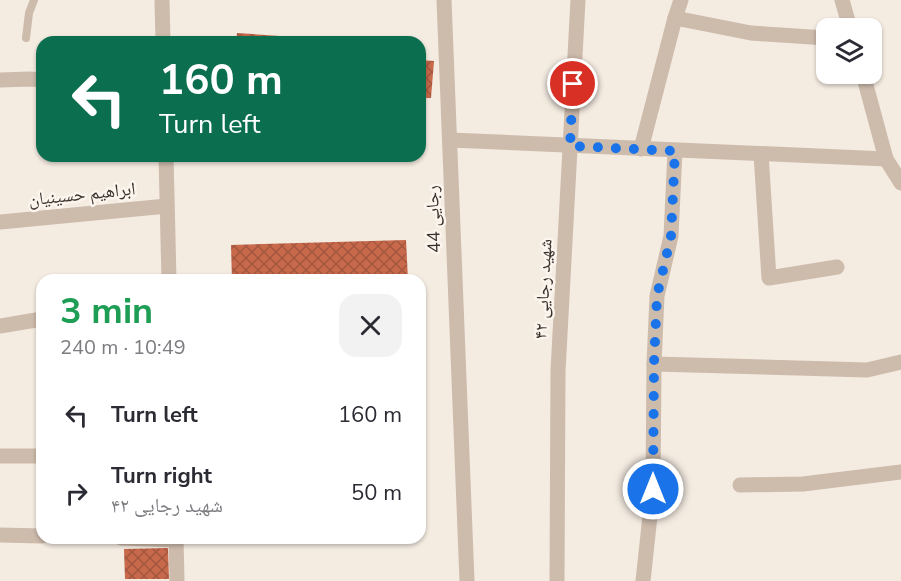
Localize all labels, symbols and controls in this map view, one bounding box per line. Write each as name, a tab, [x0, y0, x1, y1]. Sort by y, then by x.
map controls	[816, 18, 882, 84]
button: layers	[816, 18, 882, 84]
text: 160 m	[159, 52, 283, 109]
pin	[547, 58, 598, 109]
icon: left	[60, 60, 138, 138]
icon: arrive	[556, 67, 589, 100]
text: Turn left	[159, 106, 260, 143]
street label: ابراهیم حسینیان	[27, 176, 137, 212]
street label: رجایی 44	[420, 185, 446, 253]
street label: شهید رجایی ۴۲	[528, 238, 558, 340]
text: 3 min	[60, 287, 153, 336]
button: close	[339, 294, 402, 357]
text: 240 m · 10:49	[60, 334, 186, 361]
icon: left	[60, 399, 93, 432]
text: Turn left	[111, 400, 198, 430]
text: 160 m	[338, 400, 402, 430]
position arrow	[621, 457, 685, 521]
text: Turn right	[111, 461, 212, 491]
icon: right	[60, 477, 93, 510]
text: 50 m	[351, 478, 402, 508]
text: شهید رجایی ۴۲	[111, 492, 223, 519]

